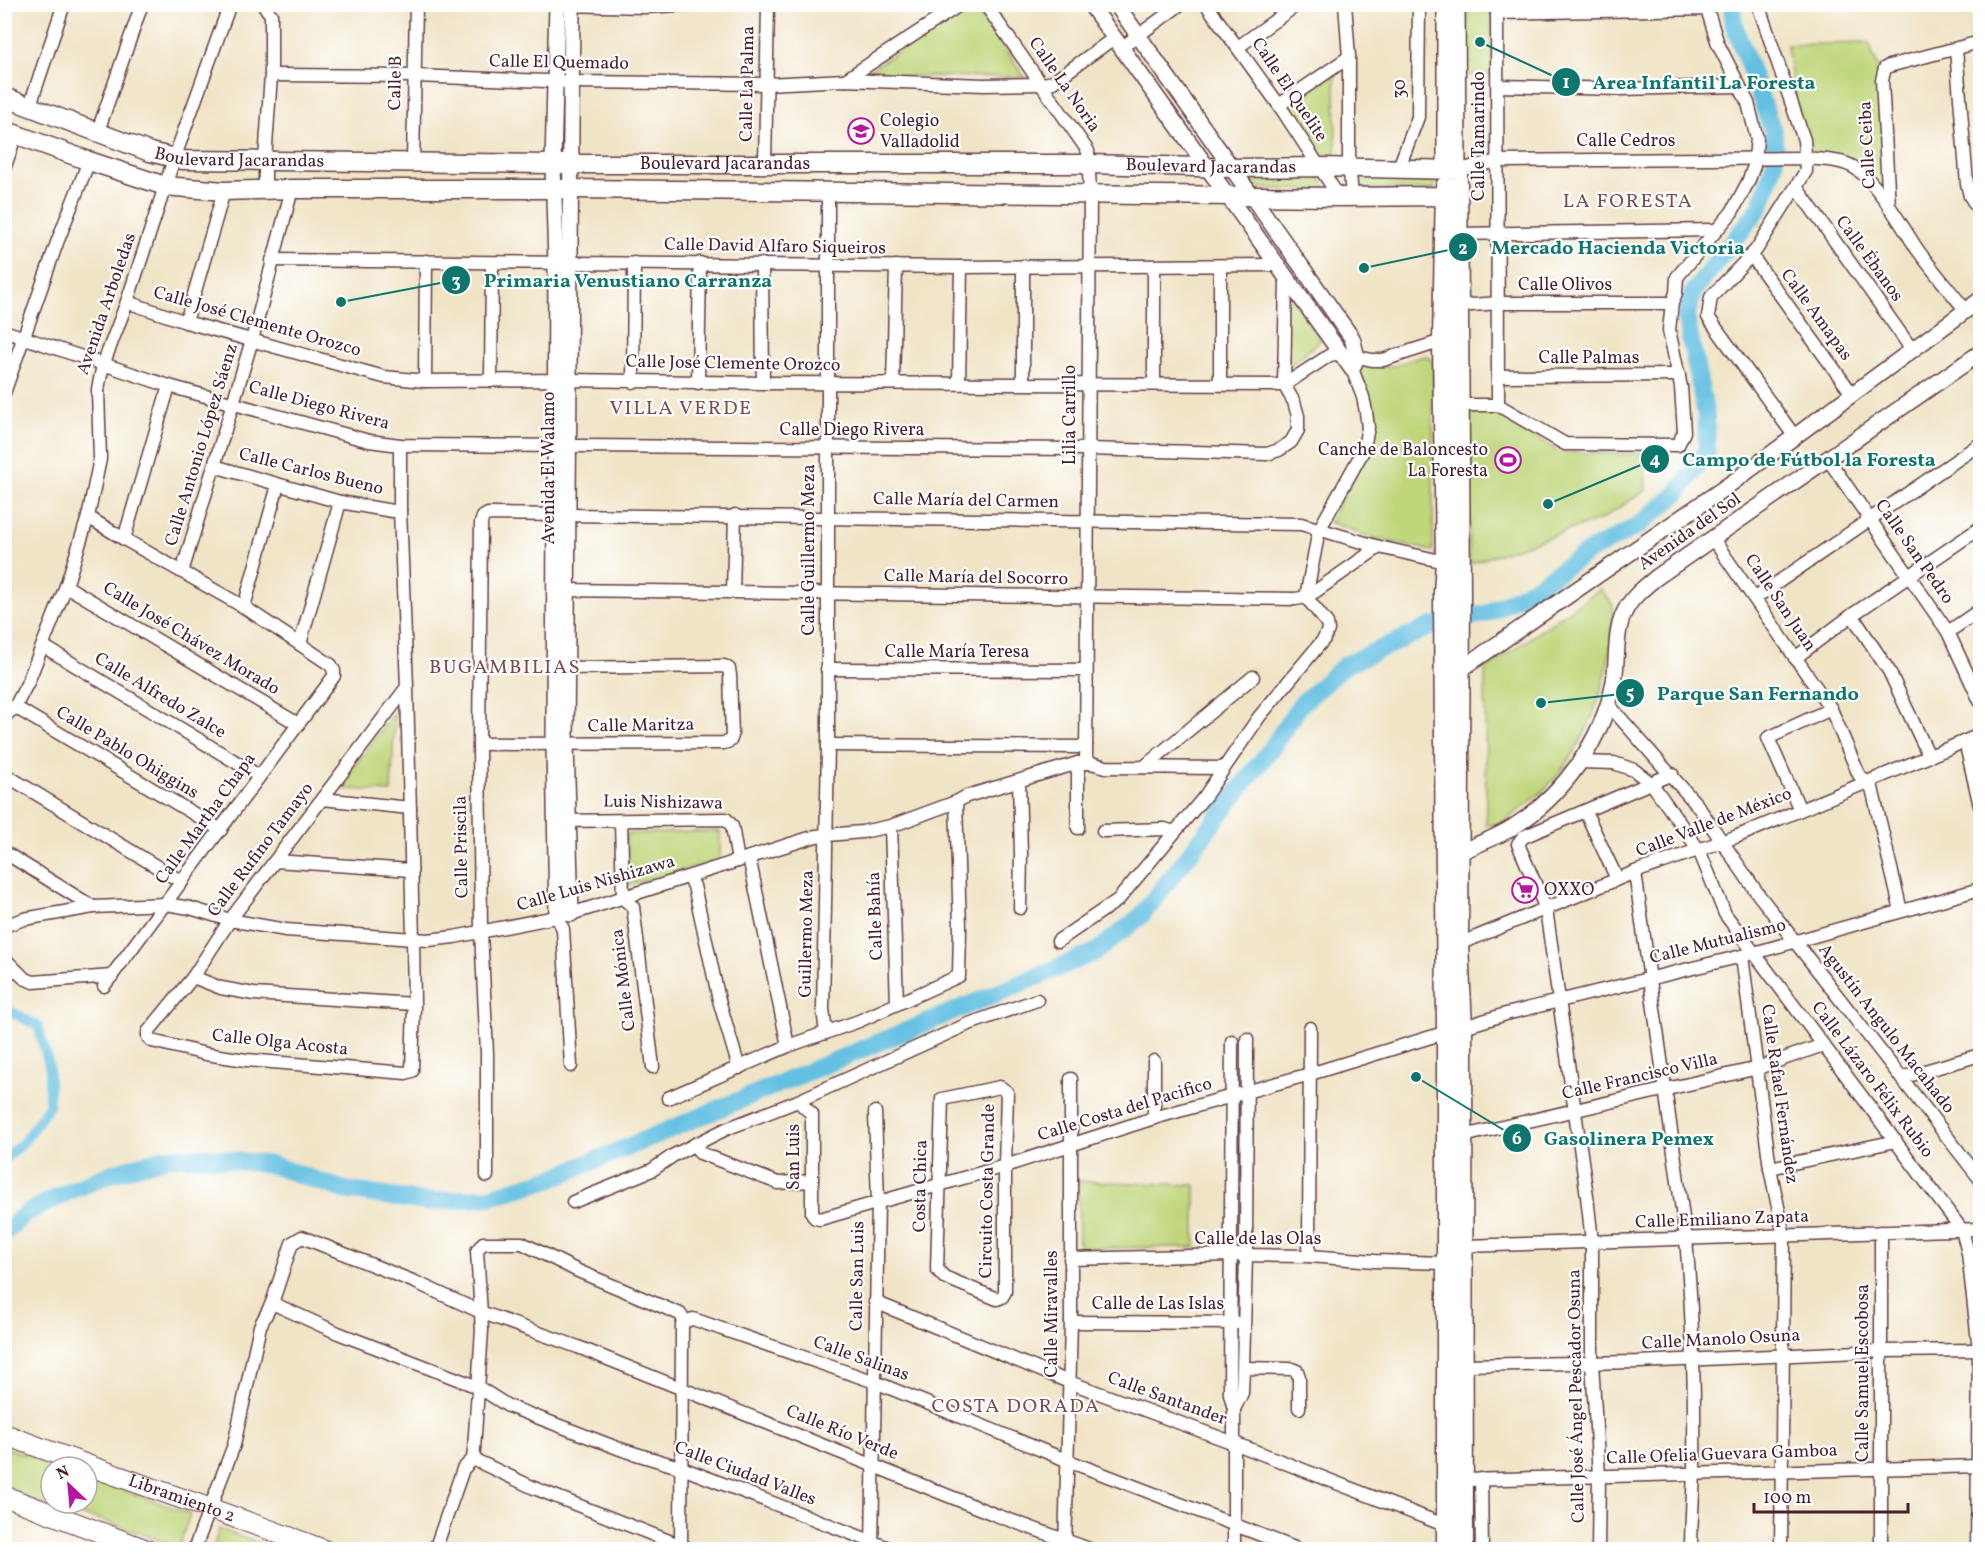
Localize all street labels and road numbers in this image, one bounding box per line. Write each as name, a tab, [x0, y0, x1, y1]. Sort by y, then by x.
street label: Calle La Palma	[734, 26, 762, 142]
street label: Calle La Noria	[1022, 32, 1106, 138]
street label: Calle El Quelite	[1245, 33, 1333, 147]
street label: Calle El Quemado	[489, 49, 629, 77]
street label: Calle B	[383, 55, 409, 111]
street label: Calle Tamarindo	[1467, 71, 1492, 201]
street label: 30	[1388, 79, 1413, 99]
street label: Calle Ceiba	[1853, 100, 1883, 190]
street label: Calle Cedros	[1577, 129, 1675, 154]
street label: Boulevard Jacarandas	[152, 141, 324, 174]
street label: Boulevard Jacarandas	[640, 152, 810, 177]
street label: Boulevard Jacarandas	[1125, 153, 1296, 180]
street label: Calle Ébanos	[1829, 211, 1909, 307]
street label: Avenida Arboledas	[71, 230, 143, 378]
street label: Calle David Alfaro Siqueiros	[664, 233, 886, 261]
street label: Calle Amapas	[1774, 264, 1858, 366]
street label: Calle Olivos	[1518, 273, 1612, 298]
street label: Calle José Clemente Orozco	[150, 280, 364, 364]
street label: Calle Antonio López Sáenz	[159, 341, 245, 549]
street label: Calle Palmas	[1538, 346, 1640, 371]
street label: Calle José Clemente Orozco	[625, 350, 841, 378]
street label: Lilia Carrillo	[1058, 365, 1083, 465]
street label: Calle Diego Rivera	[246, 375, 392, 437]
street label: Avenida El Walamo	[537, 391, 562, 545]
street label: Calle Diego Rivera	[779, 418, 925, 443]
street label: Calle Carlos Bueno	[236, 442, 386, 502]
street label: Calle Guillermo Meza	[797, 464, 822, 636]
street label: Calle María del Carmen	[873, 487, 1059, 515]
street label: Avenida del Sol	[1633, 487, 1747, 577]
street label: Calle San Pedro	[1869, 495, 1959, 609]
street label: Calle San Juan	[1738, 549, 1822, 657]
street label: Calle María del Socorro	[884, 564, 1068, 592]
street label: Calle José Chávez Morado	[98, 576, 284, 702]
street label: Calle María Teresa	[885, 640, 1029, 665]
street label: Calle Alfredo Zalce	[89, 647, 231, 745]
street label: Calle Pablo Ohiggins	[51, 700, 203, 806]
street label: Calle Maritza	[587, 713, 695, 739]
street label: Calle Martha Chapa	[150, 748, 262, 890]
street label: Calle Rufino Tamayo	[202, 778, 320, 922]
street label: Calle Valle de México	[1632, 782, 1796, 864]
street label: Luis Nishizawa	[603, 789, 723, 817]
street label: Calle Priscila	[449, 795, 475, 898]
street label: Calle Luis Nishizawa	[514, 849, 678, 919]
street label: Guillermo Meza	[793, 870, 821, 998]
street label: Calle Bahía	[862, 871, 890, 961]
street label: Calle Mutualismo	[1647, 913, 1789, 971]
street label: Calle Mónica	[605, 927, 643, 1033]
street label: Agustín Angulo Macahado	[1812, 939, 1960, 1119]
street label: Calle Lázaro Félix Rubio	[1805, 997, 1939, 1163]
street label: Calle Rafael Fernández	[1754, 1003, 1804, 1185]
street label: Calle Olga Acosta	[211, 1023, 349, 1063]
street label: Calle Francisco Villa	[1560, 1047, 1720, 1107]
street label: Calle Costa del Pacifico	[1035, 1072, 1215, 1148]
street label: Circuito Costa Grande	[974, 1103, 1002, 1279]
street label: San Luis	[782, 1124, 807, 1190]
street label: Costa Chica	[908, 1139, 934, 1233]
street label: Calle Emiliano Zapata	[1635, 1204, 1809, 1236]
street label: Calle San Luis	[845, 1221, 871, 1331]
street label: Calle de las Olas	[1195, 1227, 1321, 1252]
street label: Calle Miravalles	[1040, 1250, 1065, 1378]
street label: Calle José Ángel Pescador Osuna	[1562, 1269, 1592, 1523]
street label: Calle Samuel Escobosa	[1851, 1284, 1876, 1462]
street label: Calle de Las Islas	[1092, 1292, 1224, 1317]
street label: Calle Manolo Osuna	[1641, 1323, 1801, 1357]
street label: Calle Salinas	[809, 1330, 913, 1388]
street label: Calle Santander	[1104, 1366, 1231, 1432]
street label: Calle Río Verde	[782, 1399, 902, 1467]
street label: Calle Ciudad Valles	[671, 1435, 819, 1513]
street label: Calle Ofelia Guevara Gamboa	[1606, 1438, 1838, 1472]
street label: Libramiento 2	[125, 1468, 238, 1529]

